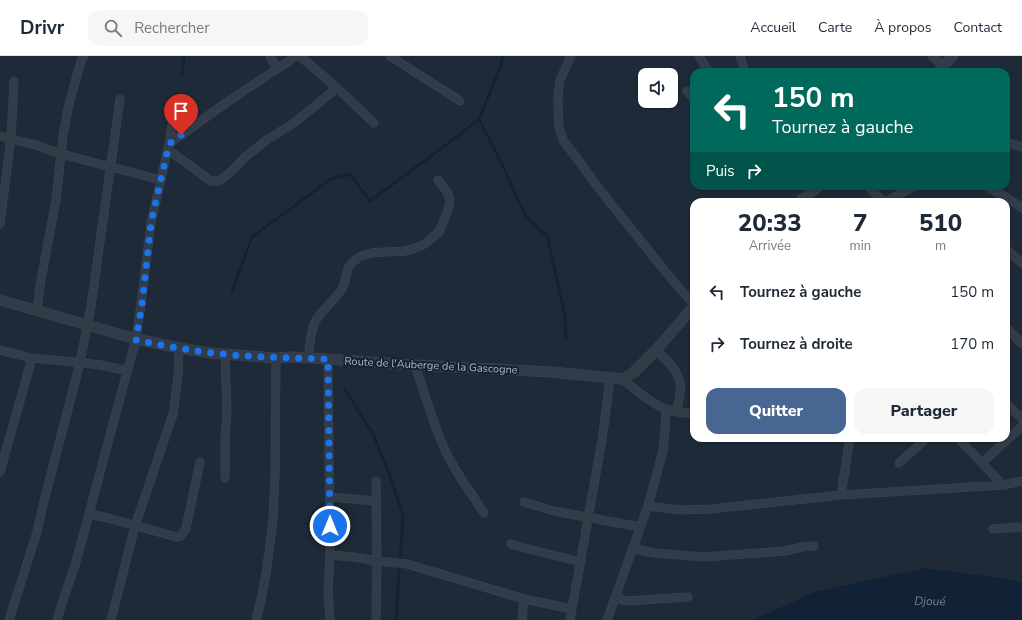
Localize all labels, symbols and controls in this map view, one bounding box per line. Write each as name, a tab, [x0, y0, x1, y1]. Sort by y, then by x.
search box	[88, 10, 368, 46]
text: Drivr	[20, 15, 64, 41]
icon: search	[102, 17, 124, 39]
text: Rechercher	[134, 18, 210, 38]
text: Accueil	[750, 18, 796, 37]
text: Carte	[818, 18, 852, 37]
text: À propos	[874, 18, 932, 37]
text: Contact	[954, 18, 1002, 37]
map controls	[638, 68, 678, 108]
button: sound	[638, 68, 678, 108]
text: 150 m	[772, 79, 855, 117]
icon: left	[706, 84, 758, 136]
pin	[164, 94, 198, 135]
icon: arrive	[170, 100, 192, 122]
text: Tournez à gauche	[772, 115, 913, 139]
icon: right	[743, 160, 765, 182]
text: Puis	[706, 161, 735, 181]
text: 20:33	[738, 207, 802, 239]
text: 7	[853, 207, 868, 239]
text: 510	[919, 207, 962, 239]
text: Arrivée	[749, 237, 791, 255]
text: min	[850, 237, 871, 255]
text: m	[935, 237, 946, 255]
icon: left	[706, 281, 728, 303]
text: Tournez à gauche	[740, 282, 862, 302]
text: 150 m	[950, 282, 994, 302]
icon: right	[706, 333, 728, 355]
text: Tournez à droite	[740, 334, 853, 354]
text: 170 m	[950, 334, 994, 354]
street label: Route de l'Auberge de la Gascogne	[344, 353, 518, 378]
button: Quitter	[706, 388, 846, 434]
button: Partager	[854, 388, 994, 434]
position arrow	[309, 505, 351, 547]
water label: Djoué	[914, 593, 947, 609]

